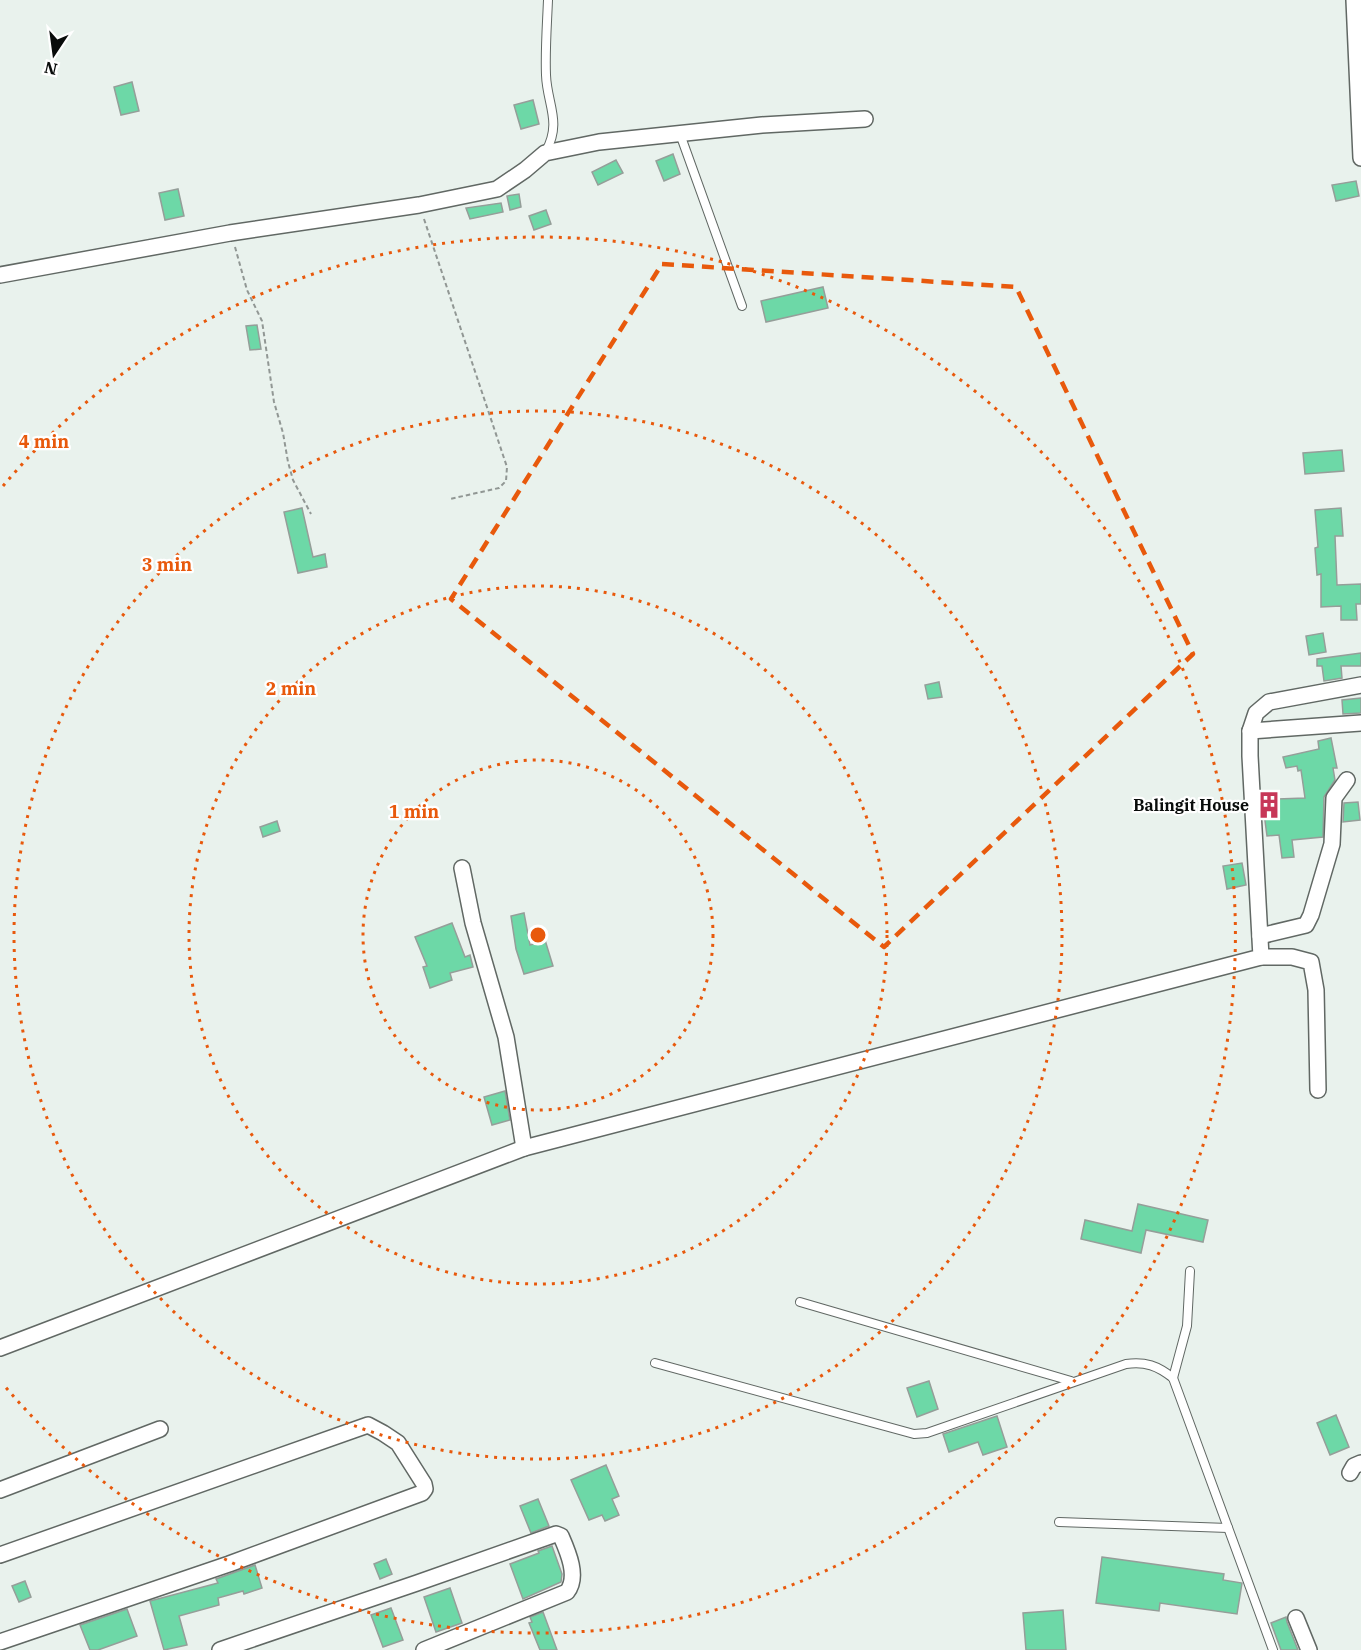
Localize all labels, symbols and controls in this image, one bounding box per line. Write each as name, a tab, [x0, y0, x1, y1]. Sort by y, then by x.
north arrow	[24, 24, 84, 84]
text: N	[42, 57, 59, 80]
text: 4 min	[19, 430, 69, 453]
text: 3 min	[142, 553, 192, 576]
text: 2 min	[266, 677, 316, 700]
building icon: Balingit House	[1254, 790, 1284, 820]
place label: Balingit House	[1133, 795, 1249, 815]
text: 1 min	[389, 800, 439, 823]
centre of rings	[528, 925, 548, 945]

